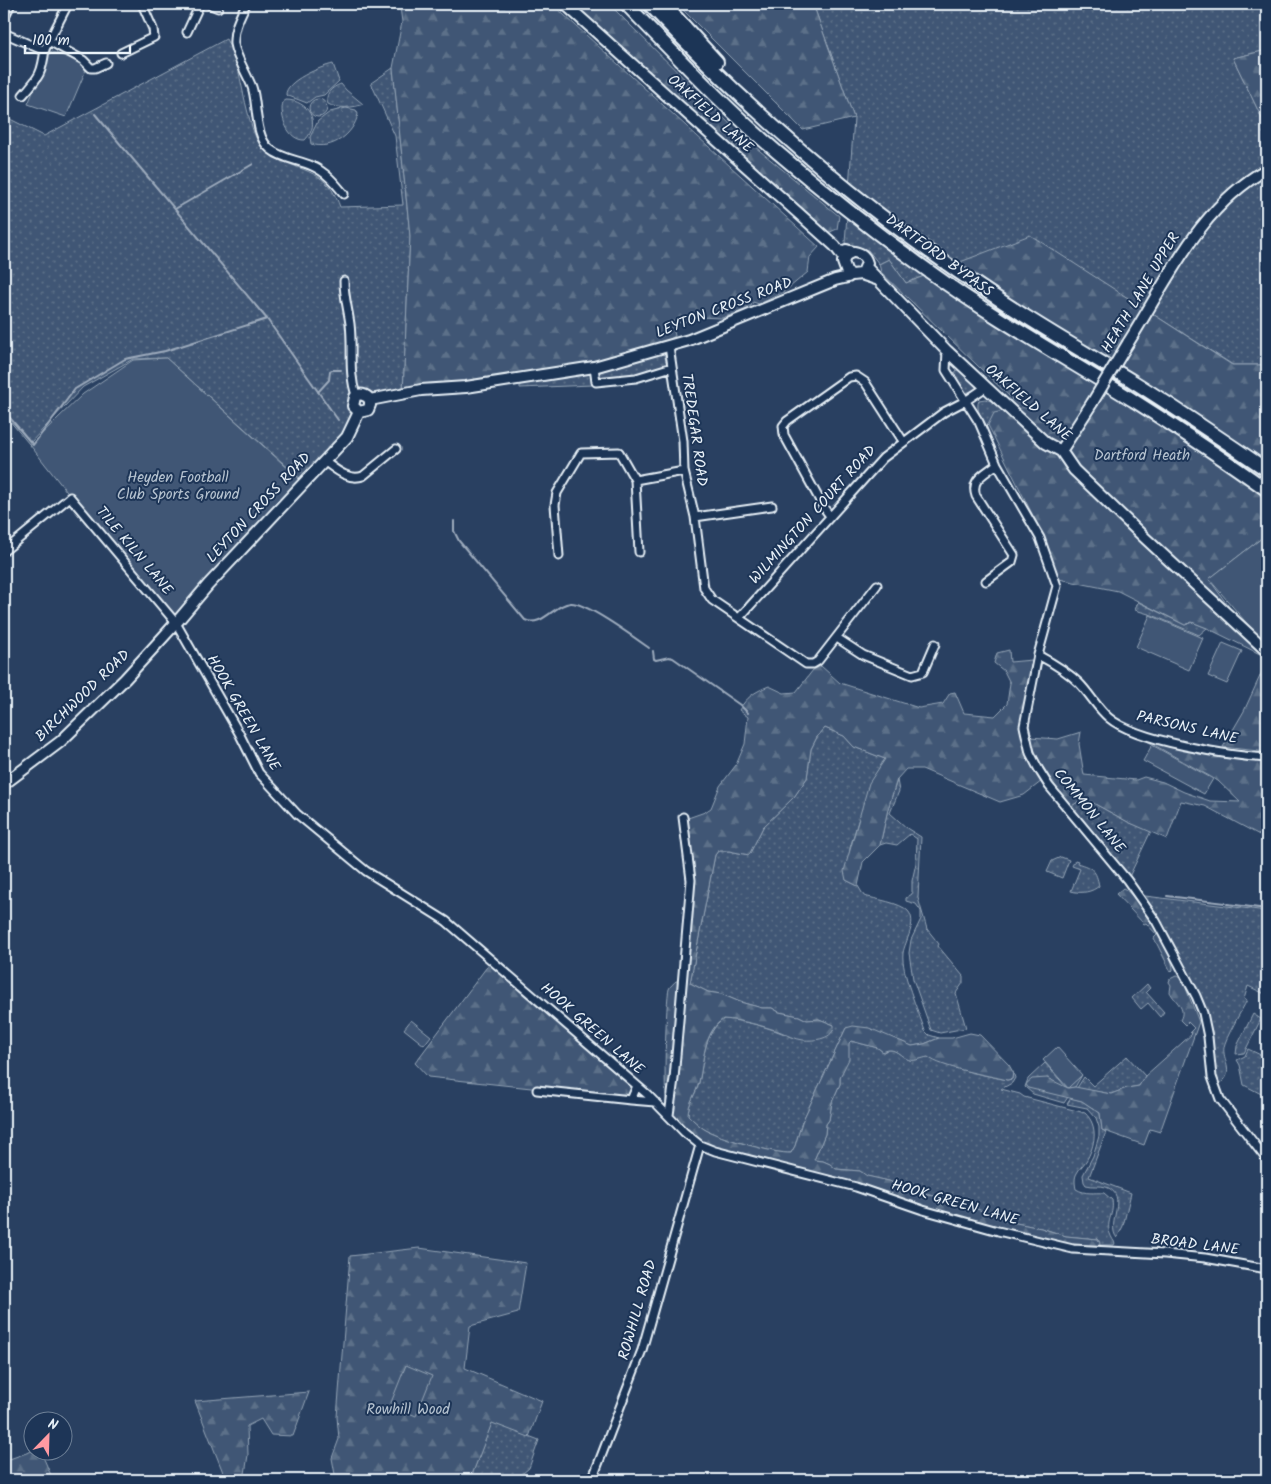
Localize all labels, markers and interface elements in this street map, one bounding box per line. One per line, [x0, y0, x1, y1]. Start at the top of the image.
scale bar [25, 22, 130, 54]
text: 100 m [32, 29, 70, 53]
street label: OAKFIELD LANE [662, 69, 759, 160]
street label: DARTFORD BYPASS [880, 209, 998, 303]
street label: HEATH LANE UPPER [1095, 228, 1187, 358]
street label: LEYTON CROSS ROAD [652, 271, 796, 345]
street label: OAKFIELD LANE [979, 358, 1078, 448]
street label: TREDEGAR ROAD [674, 372, 714, 488]
street label: WILMINGTON COURT ROAD [744, 440, 883, 590]
park label: Dartford Heath [1094, 444, 1190, 468]
street label: LEYTON CROSS ROAD [201, 447, 317, 569]
park label: Heyden Football Club Sports Ground [117, 466, 240, 507]
street label: TILE KILN LANE [90, 501, 179, 602]
street label: BIRCHWOOD ROAD [30, 644, 136, 748]
street label: HOOK GREEN LANE [200, 650, 287, 777]
street label: PARSONS LANE [1134, 705, 1241, 752]
street label: COMMON LANE [1047, 763, 1132, 860]
street label: HOOK GREEN LANE [535, 977, 650, 1082]
street label: HOOK GREEN LANE [889, 1173, 1023, 1233]
street label: BROAD LANE [1150, 1228, 1242, 1262]
street label: ROWHILL ROAD [612, 1257, 664, 1363]
park label: Rowhill Wood [366, 1398, 450, 1422]
north arrow [22, 1412, 72, 1462]
text: N [44, 1413, 61, 1437]

